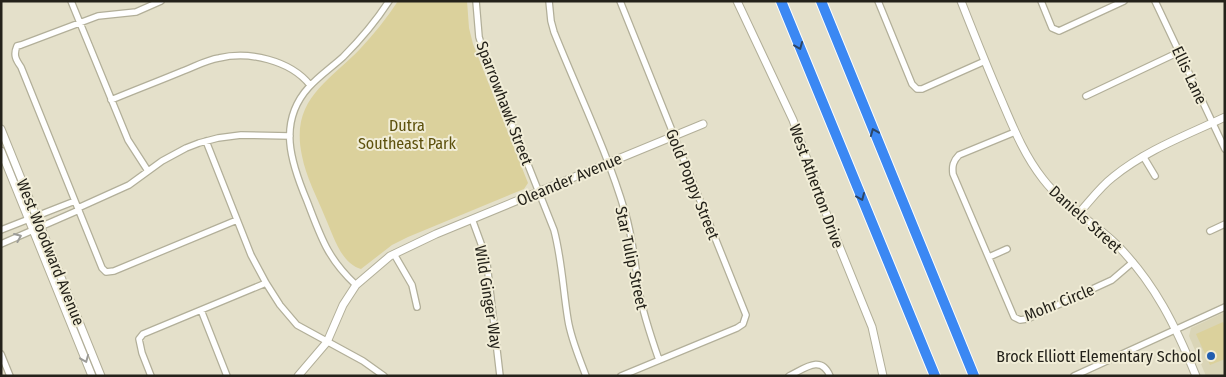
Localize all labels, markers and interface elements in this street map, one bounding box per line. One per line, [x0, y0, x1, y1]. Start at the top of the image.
street label: Sparrowhawk Street [472, 39, 537, 168]
one-way arrow [793, 41, 803, 50]
street label: Ellis Lane [1168, 43, 1211, 107]
park label: Dutra Southeast Park [358, 116, 457, 153]
street label: West Atherton Drive [785, 122, 848, 251]
street label: Gold Poppy Street [662, 126, 724, 243]
one-way arrow [870, 128, 881, 137]
street label: Oleander Avenue [514, 149, 625, 210]
street label: West Woodward Avenue [12, 176, 89, 328]
street label: Daniels Street [1045, 182, 1127, 258]
one-way arrow [854, 192, 865, 201]
street label: Star Tulip Street [611, 205, 652, 312]
one-way arrow [13, 233, 22, 243]
street label: Wild Ginger Way [471, 244, 506, 351]
street label: Mohr Circle [1021, 280, 1097, 325]
place label: Brock Elliott Elementary School [996, 347, 1201, 366]
marker: Brock Elliott Elementary School [1205, 350, 1217, 362]
one-way arrow [80, 354, 90, 362]

